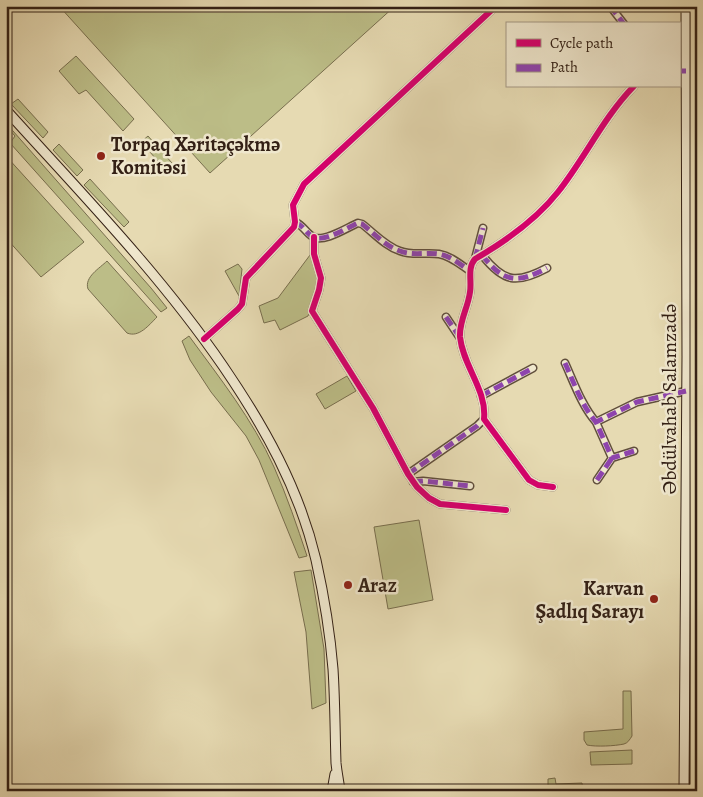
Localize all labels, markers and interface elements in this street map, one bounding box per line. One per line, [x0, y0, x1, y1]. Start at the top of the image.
legend [506, 22, 680, 88]
text: Cycle path [550, 33, 613, 53]
text: Path [550, 57, 578, 77]
place label: Torpaq Xəritəçəkmə Komitəsi [111, 131, 280, 181]
marker: Torpaq Xəritəçəkmə Komitəsi [95, 150, 107, 162]
street label: Əbdülvahab Salamzadə [656, 304, 683, 494]
place label: Araz [357, 572, 397, 599]
place label: Karvan Şadlıq Sarayı [536, 575, 644, 625]
marker: Araz [342, 579, 354, 591]
marker: Karvan Şadlıq Sarayı [648, 593, 660, 605]

